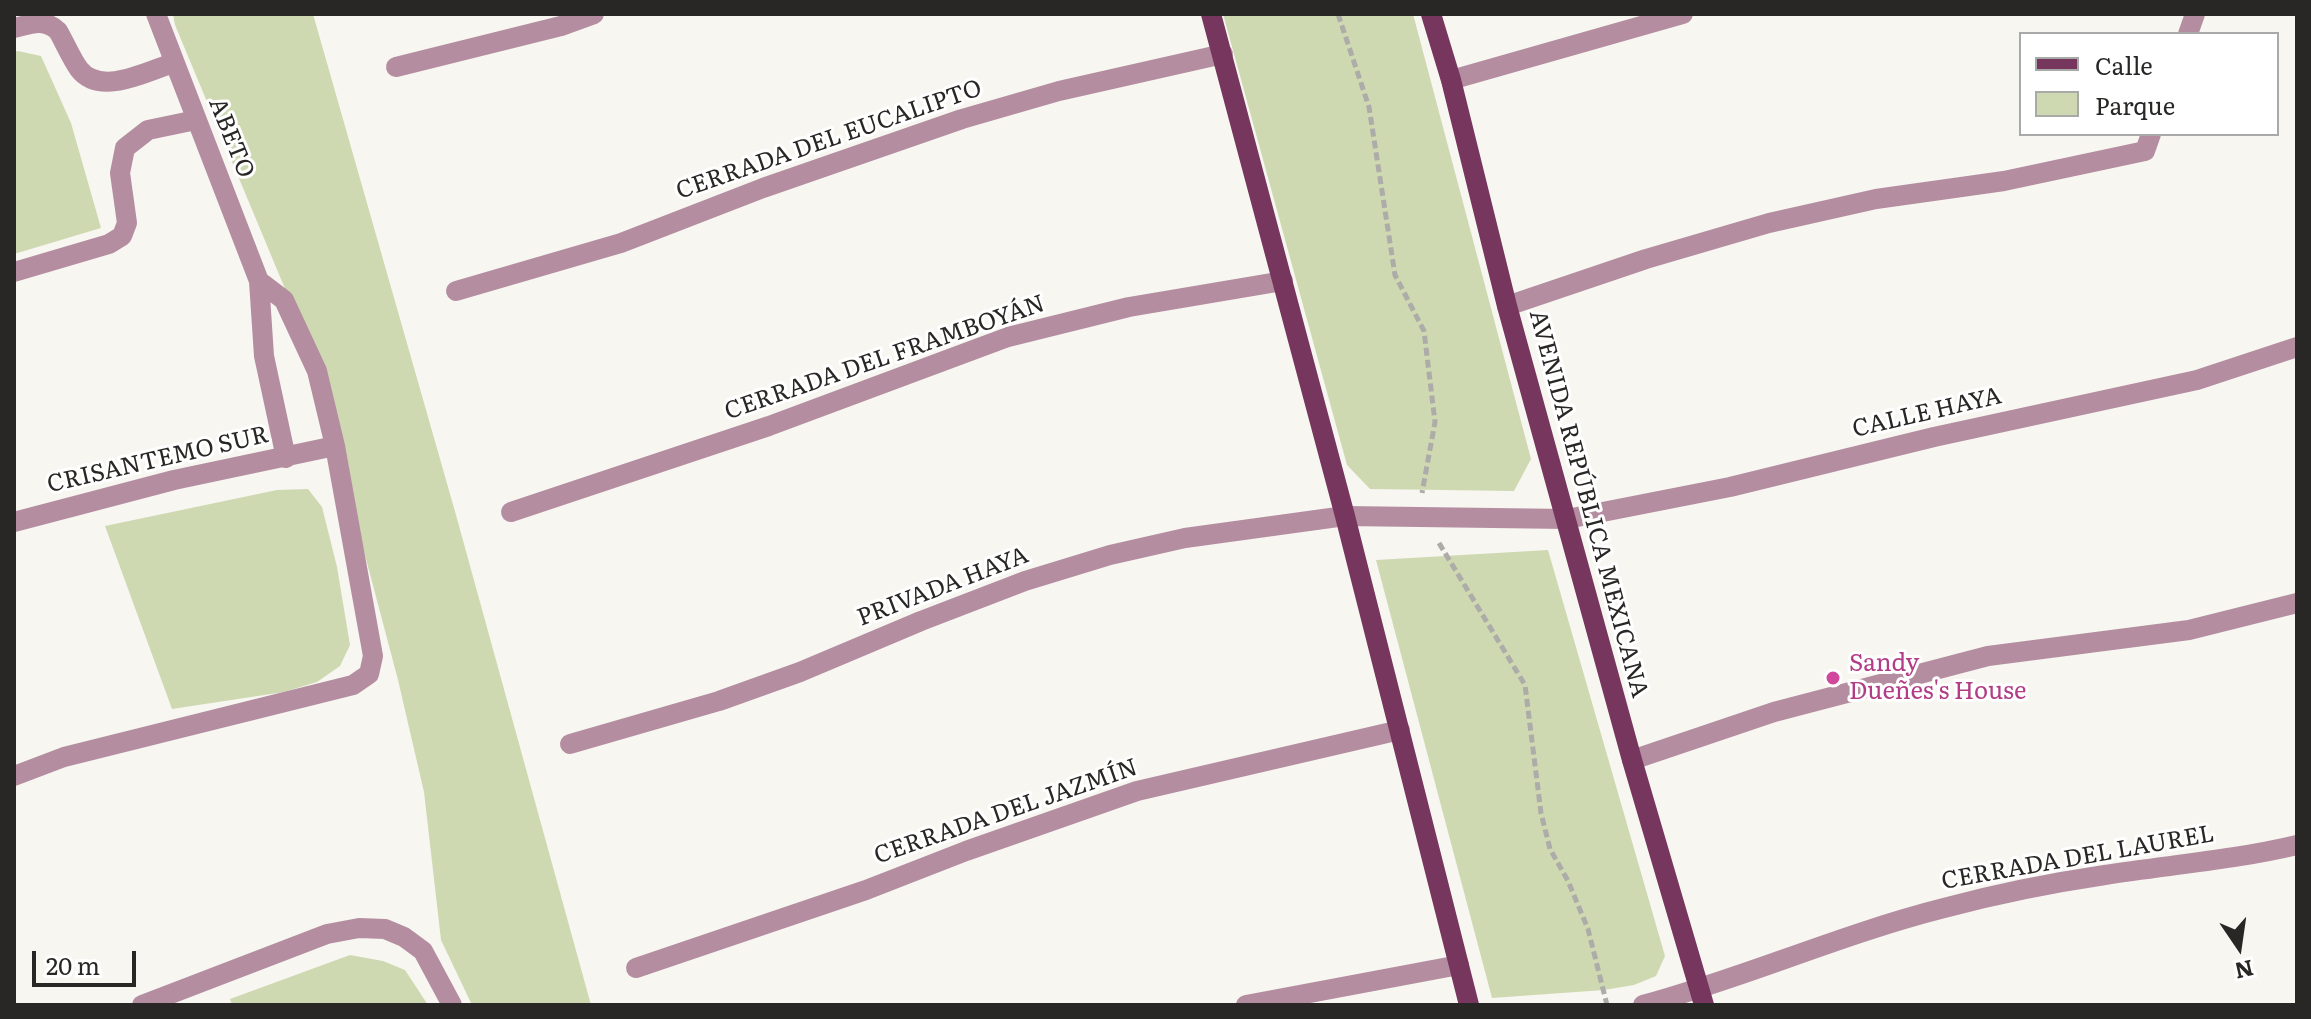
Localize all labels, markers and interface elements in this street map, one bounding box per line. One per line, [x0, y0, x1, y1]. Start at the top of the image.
legend [2019, 32, 2279, 136]
text: Calle [2095, 47, 2153, 82]
street label: CERRADA DEL EUCALIPTO [672, 74, 986, 206]
text: Parque [2095, 87, 2175, 122]
street label: ABETO [202, 94, 260, 182]
street label: CERRADA DEL FRAMBOYÁN [721, 290, 1049, 426]
street label: AVENIDA REPÚBLICA MEXICANA [1522, 307, 1654, 701]
street label: CALLE HAYA [1850, 382, 2004, 444]
street label: CRISANTEMO SUR [44, 421, 272, 499]
street label: PRIVADA HAYA [853, 541, 1033, 633]
place label: Sandy Dueñes's House [1849, 650, 2026, 706]
marker: Sandy Dueñes's House [1824, 669, 1842, 687]
street label: CERRADA DEL JAZMÍN [870, 753, 1142, 871]
street label: CERRADA DEL LAUREL [1939, 820, 2217, 896]
north arrow [2199, 907, 2279, 987]
scale bar [36, 935, 140, 985]
text: 20 m [46, 947, 100, 982]
text: N [2232, 953, 2257, 989]

